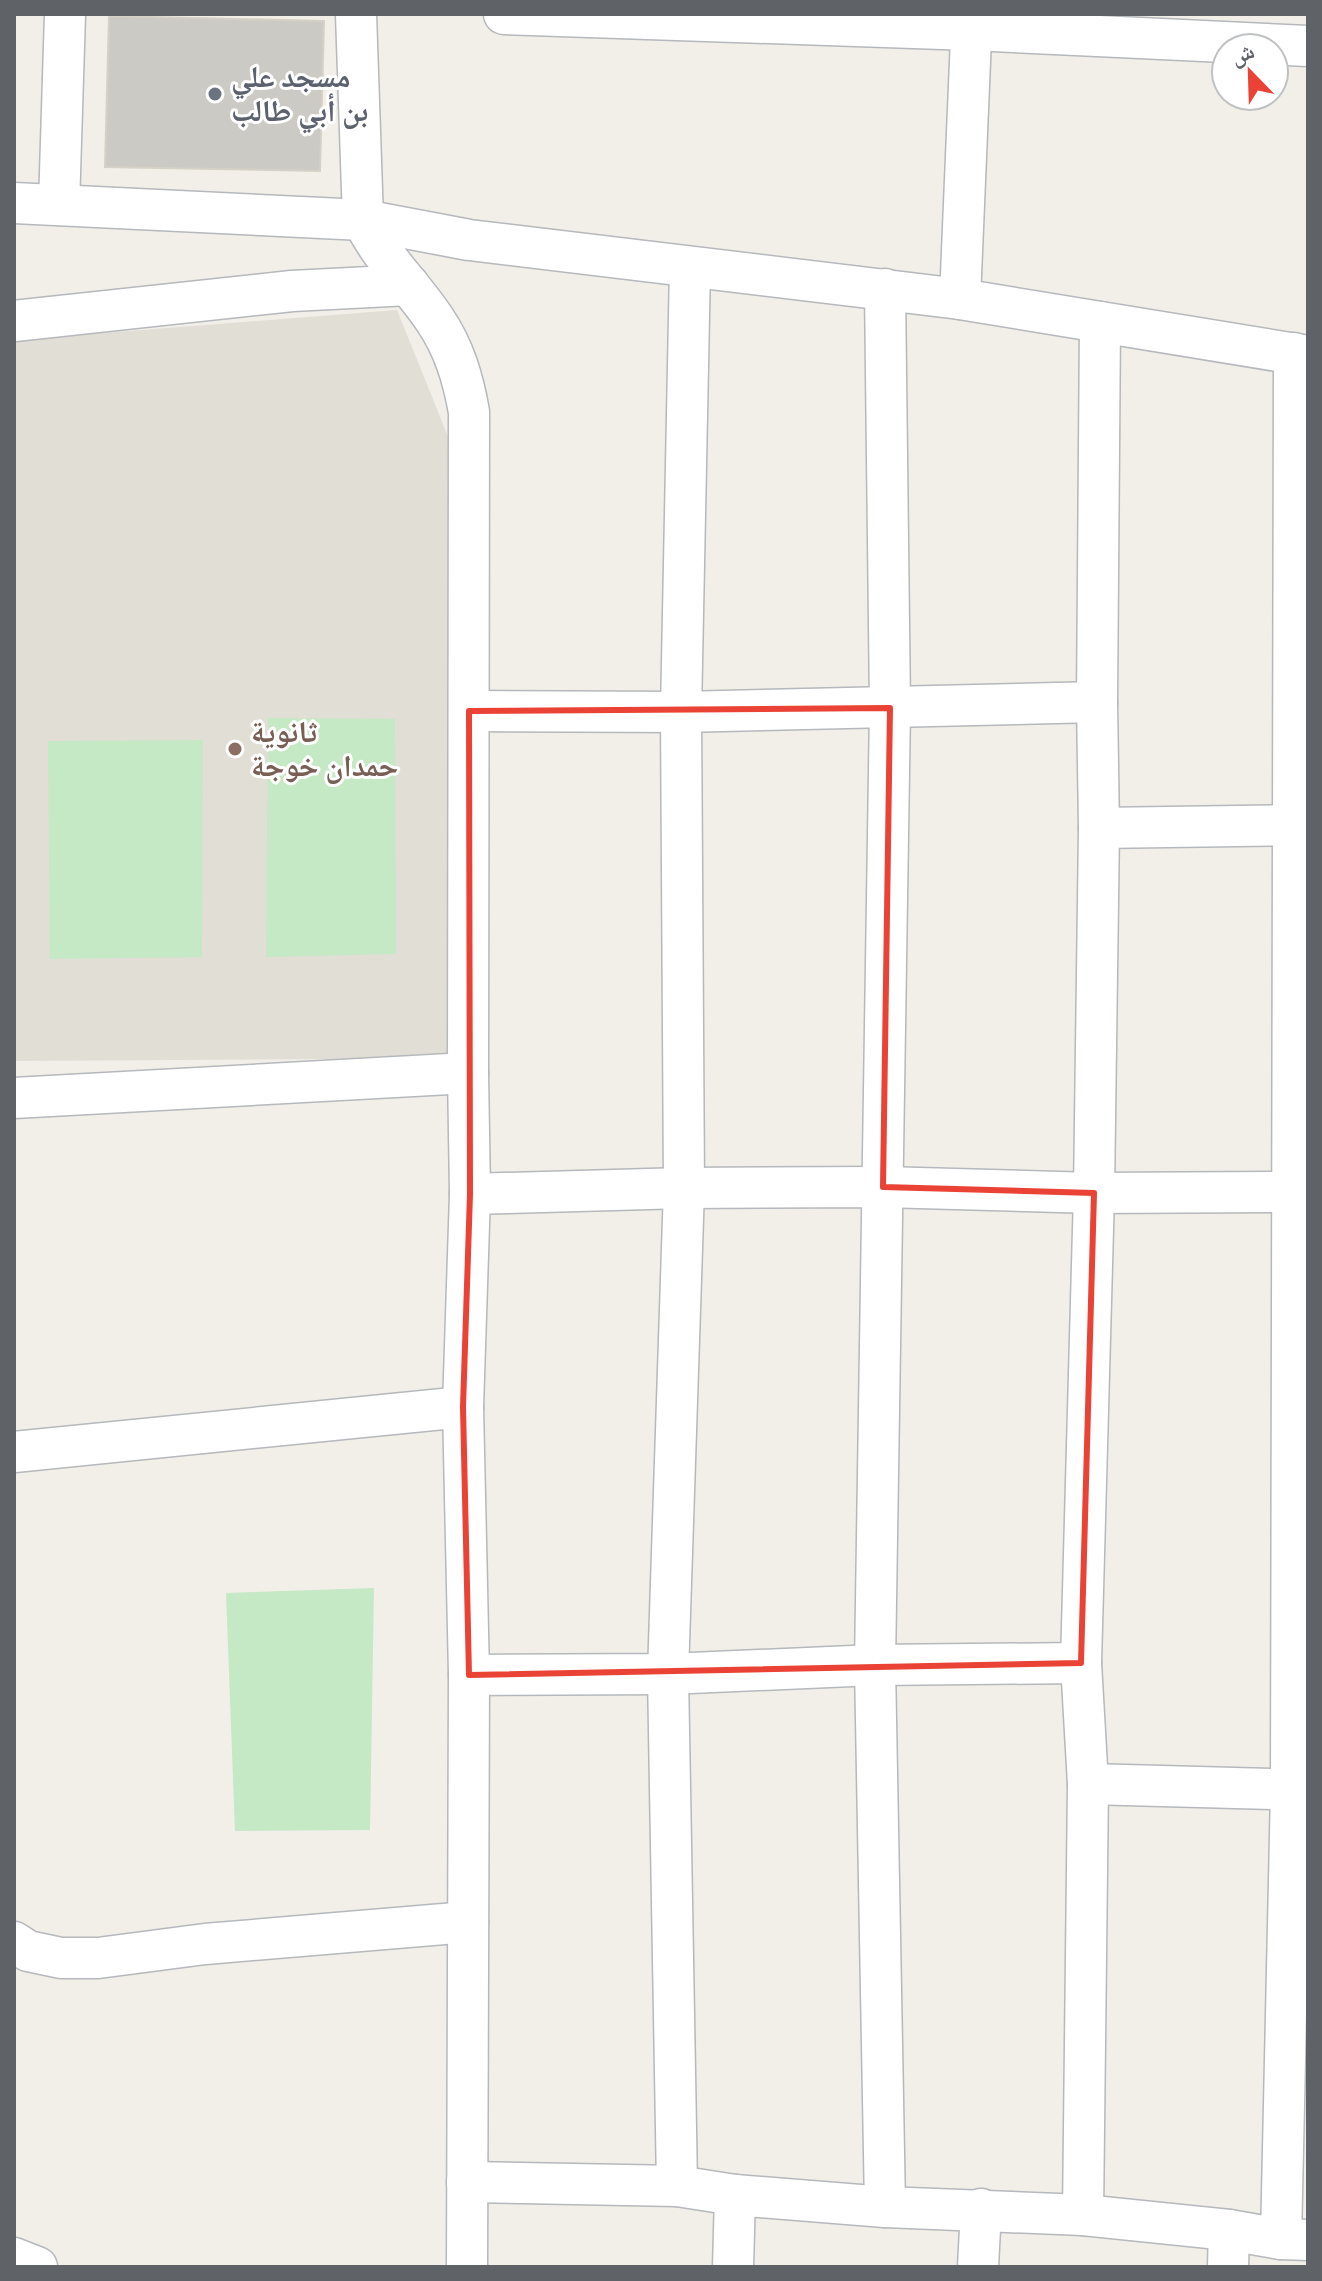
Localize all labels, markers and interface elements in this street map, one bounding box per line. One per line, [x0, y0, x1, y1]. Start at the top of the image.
north arrow [1210, 32, 1290, 112]
text: ش [1226, 37, 1258, 71]
place label: مسجد علي بن أبي طالب [231, 59, 368, 134]
marker: مسجد علي بن أبي طالب [206, 85, 224, 103]
place label: ثانوية حمدان خوجة [251, 714, 398, 785]
marker: ثانوية حمدان خوجة [226, 740, 244, 758]

